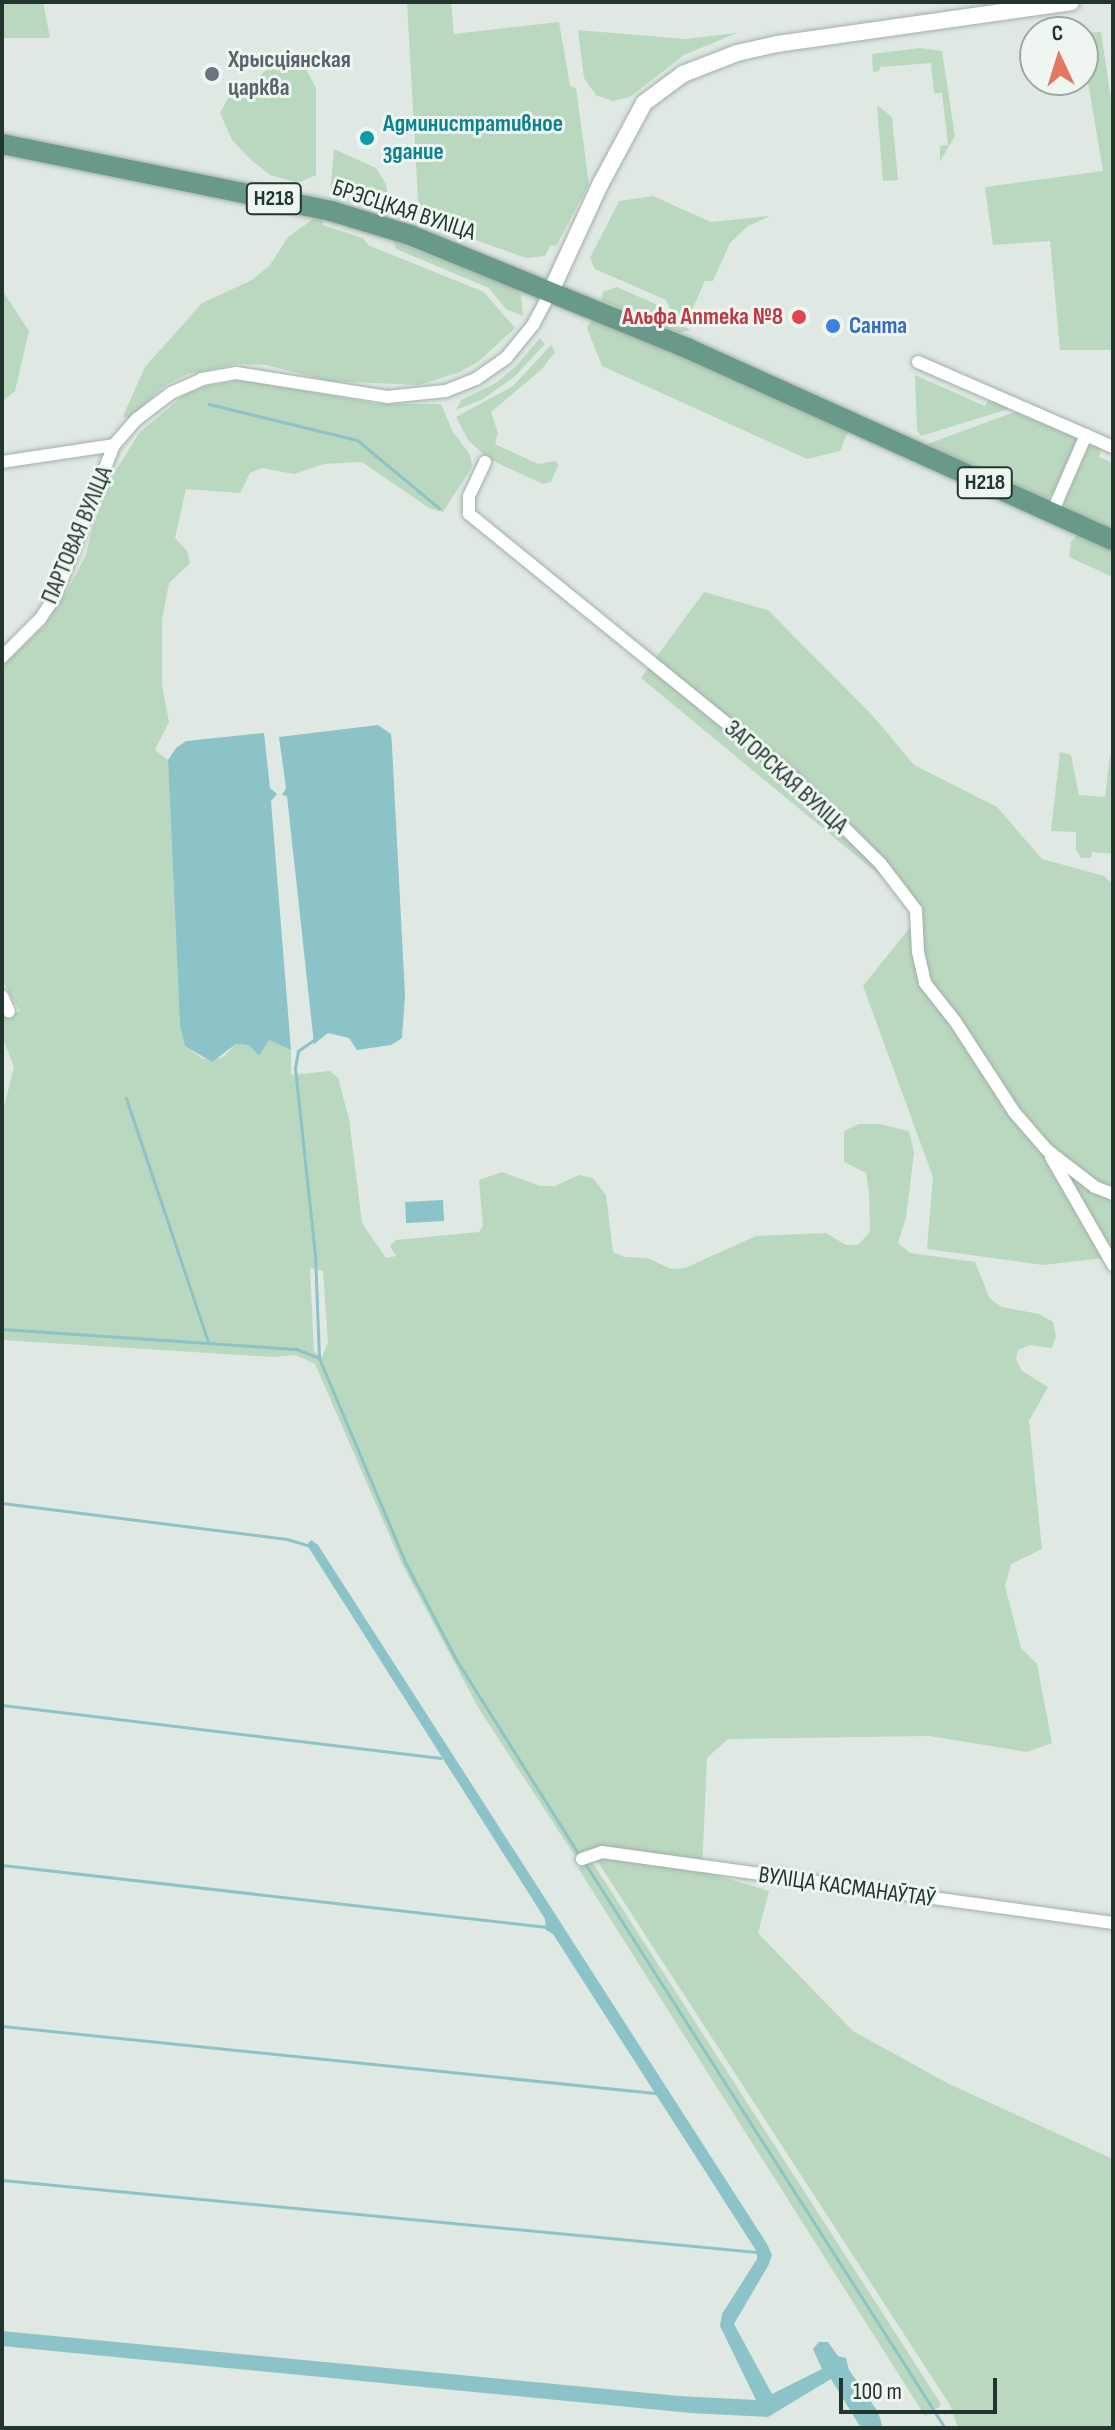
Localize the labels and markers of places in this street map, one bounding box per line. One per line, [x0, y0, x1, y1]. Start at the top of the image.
place label: Хрысціянская царква [228, 46, 351, 102]
marker: Хрысціянская царква [203, 65, 221, 83]
place label: Административное здание [383, 110, 563, 166]
marker: Административное здание [358, 129, 376, 147]
place label: Альфа Аптека №8 [622, 303, 783, 331]
marker: Альфа Аптека №8 [790, 308, 808, 326]
place label: Санта [849, 312, 907, 340]
marker: Санта [824, 317, 842, 335]

